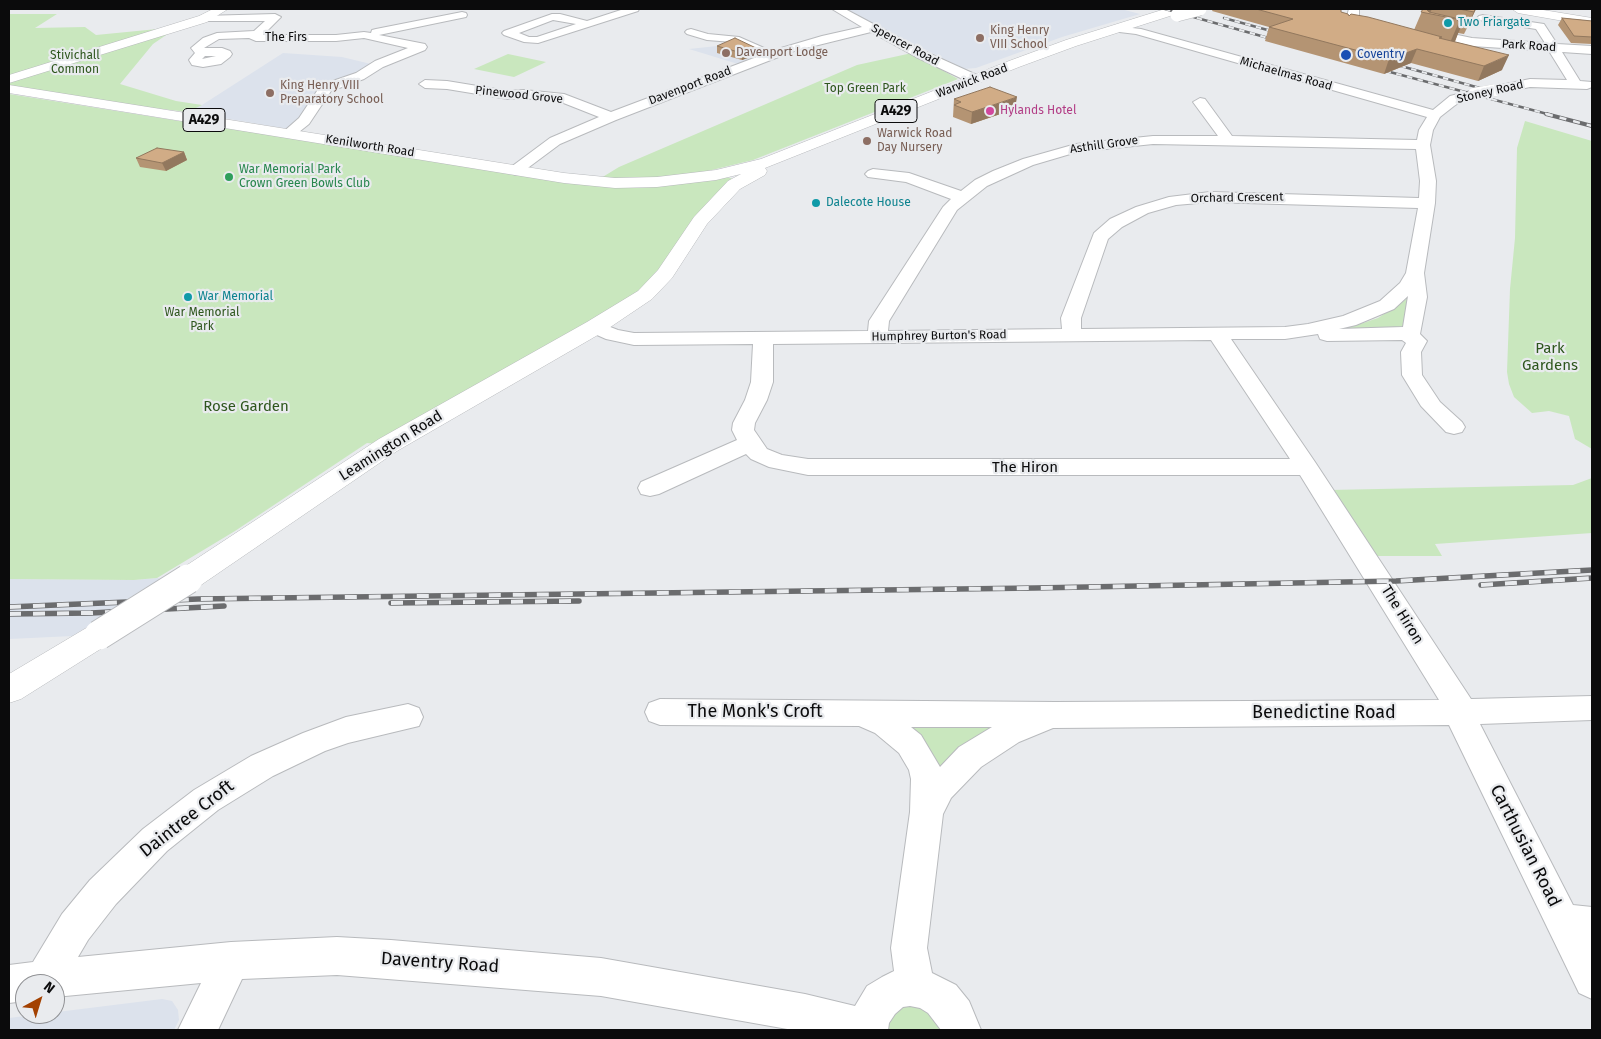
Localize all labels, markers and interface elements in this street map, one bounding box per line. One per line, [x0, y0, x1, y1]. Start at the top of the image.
place label: Two Friargate [1458, 16, 1530, 30]
marker: Two Friargate [1442, 17, 1454, 29]
street label: Spencer Road [869, 21, 941, 69]
place label: King Henry VIII School [990, 24, 1049, 52]
street label: The Firs [265, 31, 307, 45]
marker: King Henry VIII School [974, 32, 986, 44]
street label: Park Road [1501, 37, 1557, 55]
place label: Davenport Lodge [736, 46, 828, 60]
marker: Davenport Lodge [720, 47, 732, 59]
marker: Coventry [1339, 48, 1353, 62]
place label: Coventry [1357, 48, 1405, 62]
park label: Stivichall Common [50, 49, 100, 77]
street label: Michaelmas Road [1238, 54, 1334, 94]
street label: Warwick Road [934, 61, 1010, 101]
street label: Davenport Road [647, 64, 733, 108]
street label: Stoney Road [1455, 77, 1525, 107]
place label: King Henry VIII Preparatory School [280, 79, 384, 107]
park label: Top Green Park [824, 82, 906, 96]
street label: Pinewood Grove [474, 83, 564, 107]
marker: King Henry VIII Preparatory School [264, 87, 276, 99]
road number: A429 [875, 100, 917, 122]
place label: Hylands Hotel [1000, 104, 1076, 118]
marker: Hylands Hotel [984, 105, 996, 117]
road number: A429 [183, 108, 225, 132]
place label: Warwick Road Day Nursery [877, 127, 952, 155]
street label: Kenilworth Road [325, 132, 415, 160]
street label: Asthill Grove [1069, 133, 1139, 157]
marker: Warwick Road Day Nursery [861, 135, 873, 147]
place label: War Memorial Park Crown Green Bowls Club [239, 163, 370, 191]
marker: War Memorial Park Crown Green Bowls Club [223, 171, 235, 183]
street label: Orchard Crescent [1190, 190, 1284, 206]
place label: Dalecote House [826, 196, 911, 210]
marker: Dalecote House [810, 197, 822, 209]
place label: War Memorial [198, 290, 273, 304]
marker: War Memorial [182, 291, 194, 303]
park label: War Memorial Park [165, 306, 239, 334]
street label: Humphrey Burton's Road [871, 328, 1007, 344]
park label: Park Gardens [1522, 340, 1578, 375]
park label: Rose Garden [203, 398, 289, 416]
street label: Leamington Road [336, 407, 446, 485]
street label: The Hiron [992, 459, 1058, 477]
street label: The Hiron [1377, 582, 1427, 648]
street label: The Monk's Croft [688, 701, 822, 723]
street label: Benedictine Road [1252, 702, 1396, 724]
street label: Daintree Croft [136, 776, 238, 862]
street label: Carthusian Road [1485, 781, 1565, 911]
street label: Daventry Road [380, 948, 500, 978]
north arrow [15, 974, 65, 1024]
text: N [40, 978, 58, 997]

